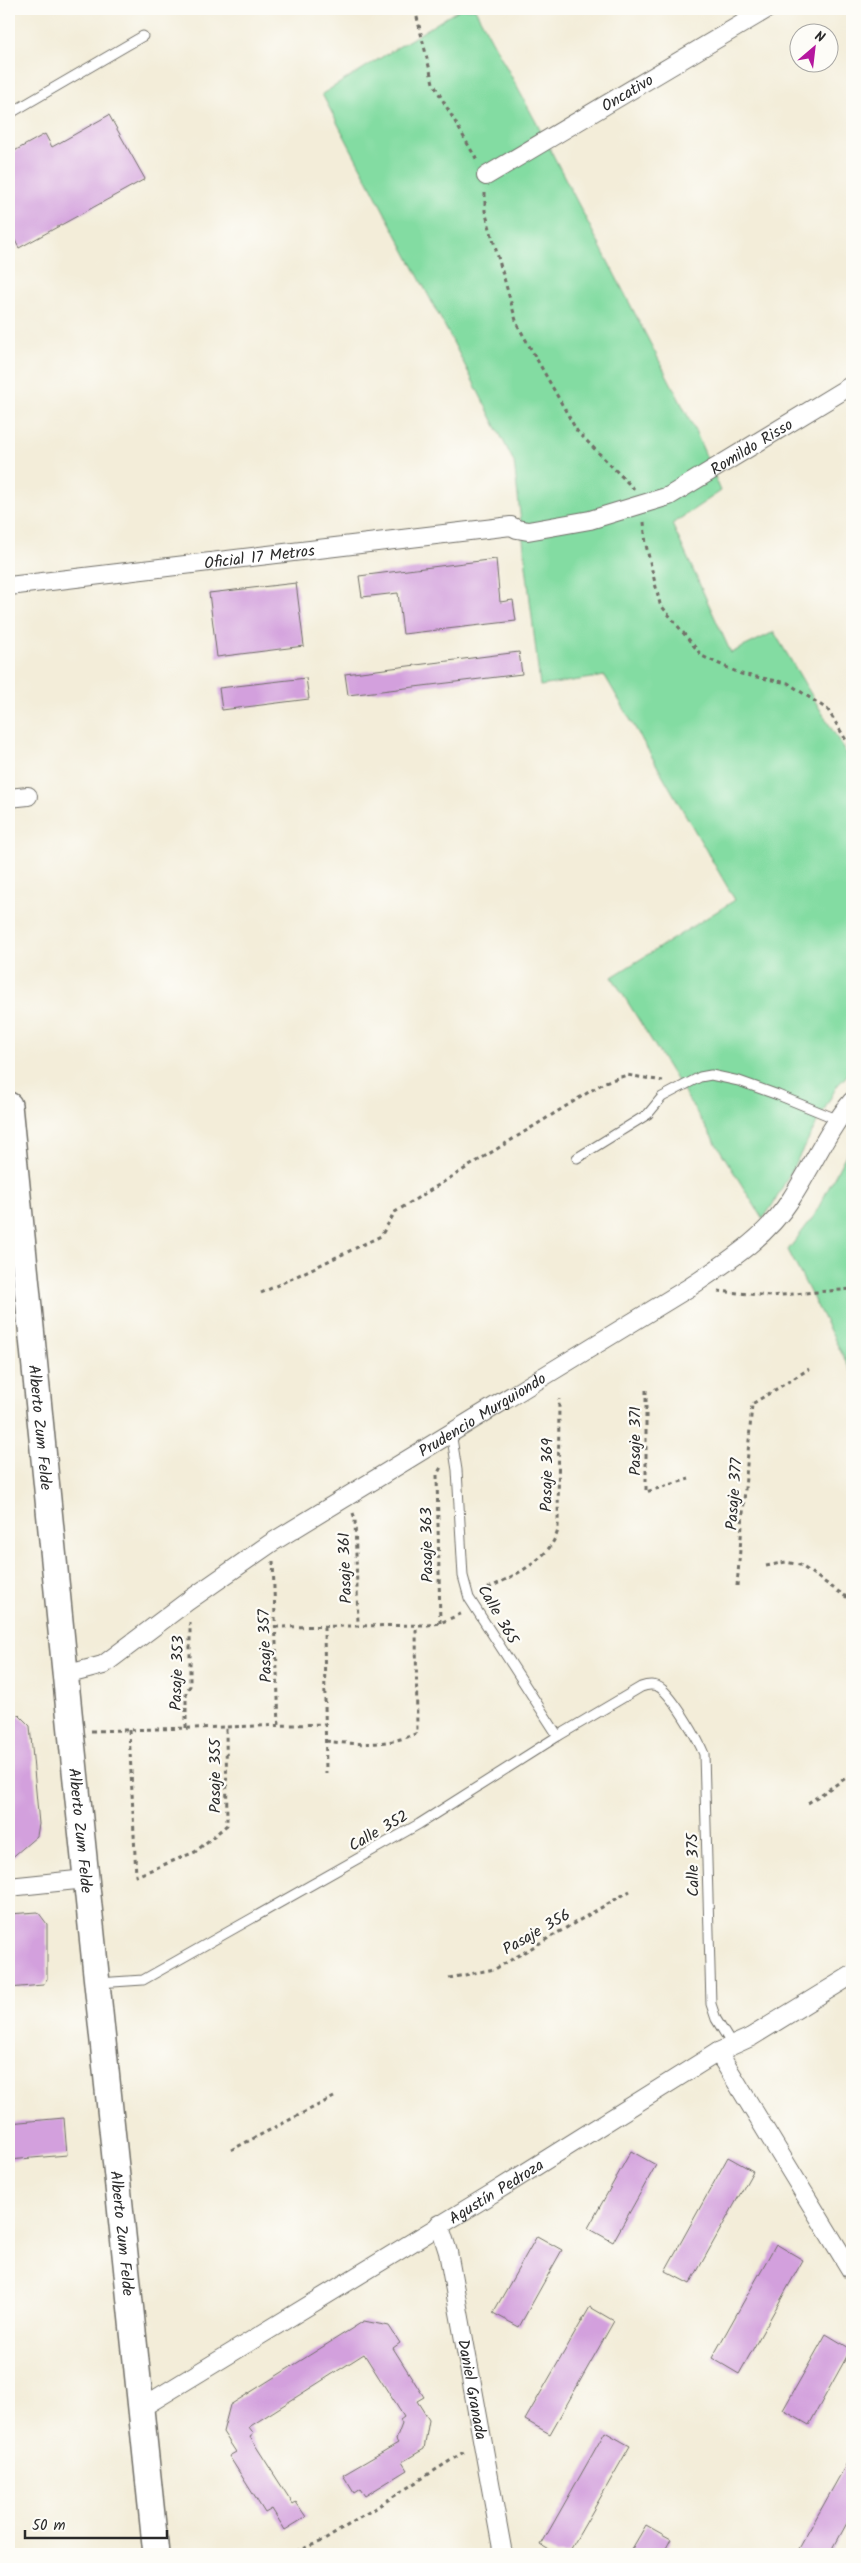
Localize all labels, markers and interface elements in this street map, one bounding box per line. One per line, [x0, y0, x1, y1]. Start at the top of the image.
north arrow [788, 22, 838, 72]
text: N [811, 26, 829, 49]
street label: Oncativo [597, 68, 659, 119]
street label: Romildo Risso [706, 413, 798, 482]
street label: Oficial 17 Metros [203, 539, 316, 577]
street label: Alberto Zum Felde [21, 1364, 58, 1491]
street label: Prudencio Murguiondo [414, 1367, 551, 1464]
street label: Pasaje 371 [623, 1406, 648, 1476]
street label: Pasaje 369 [534, 1438, 561, 1512]
street label: Pasaje 377 [720, 1457, 750, 1531]
street label: Pasaje 363 [414, 1507, 441, 1583]
street label: Pasaje 361 [332, 1532, 359, 1604]
street label: Calle 365 [471, 1580, 526, 1650]
street label: Pasaje 357 [252, 1608, 279, 1683]
street label: Pasaje 353 [164, 1635, 191, 1711]
street label: Pasaje 355 [203, 1737, 228, 1813]
street label: Alberto Zum Felde [61, 1767, 99, 1894]
street label: Calle 352 [344, 1804, 413, 1859]
street label: Calle 375 [680, 1832, 707, 1897]
street label: Pasaje 356 [498, 1903, 575, 1962]
street label: Agustín Pedroza [444, 2153, 549, 2231]
street label: Alberto Zum Felde [102, 2170, 140, 2297]
street label: Daniel Granada [450, 2337, 493, 2442]
scale bar [25, 2508, 168, 2540]
text: 50 m [32, 2514, 66, 2538]

